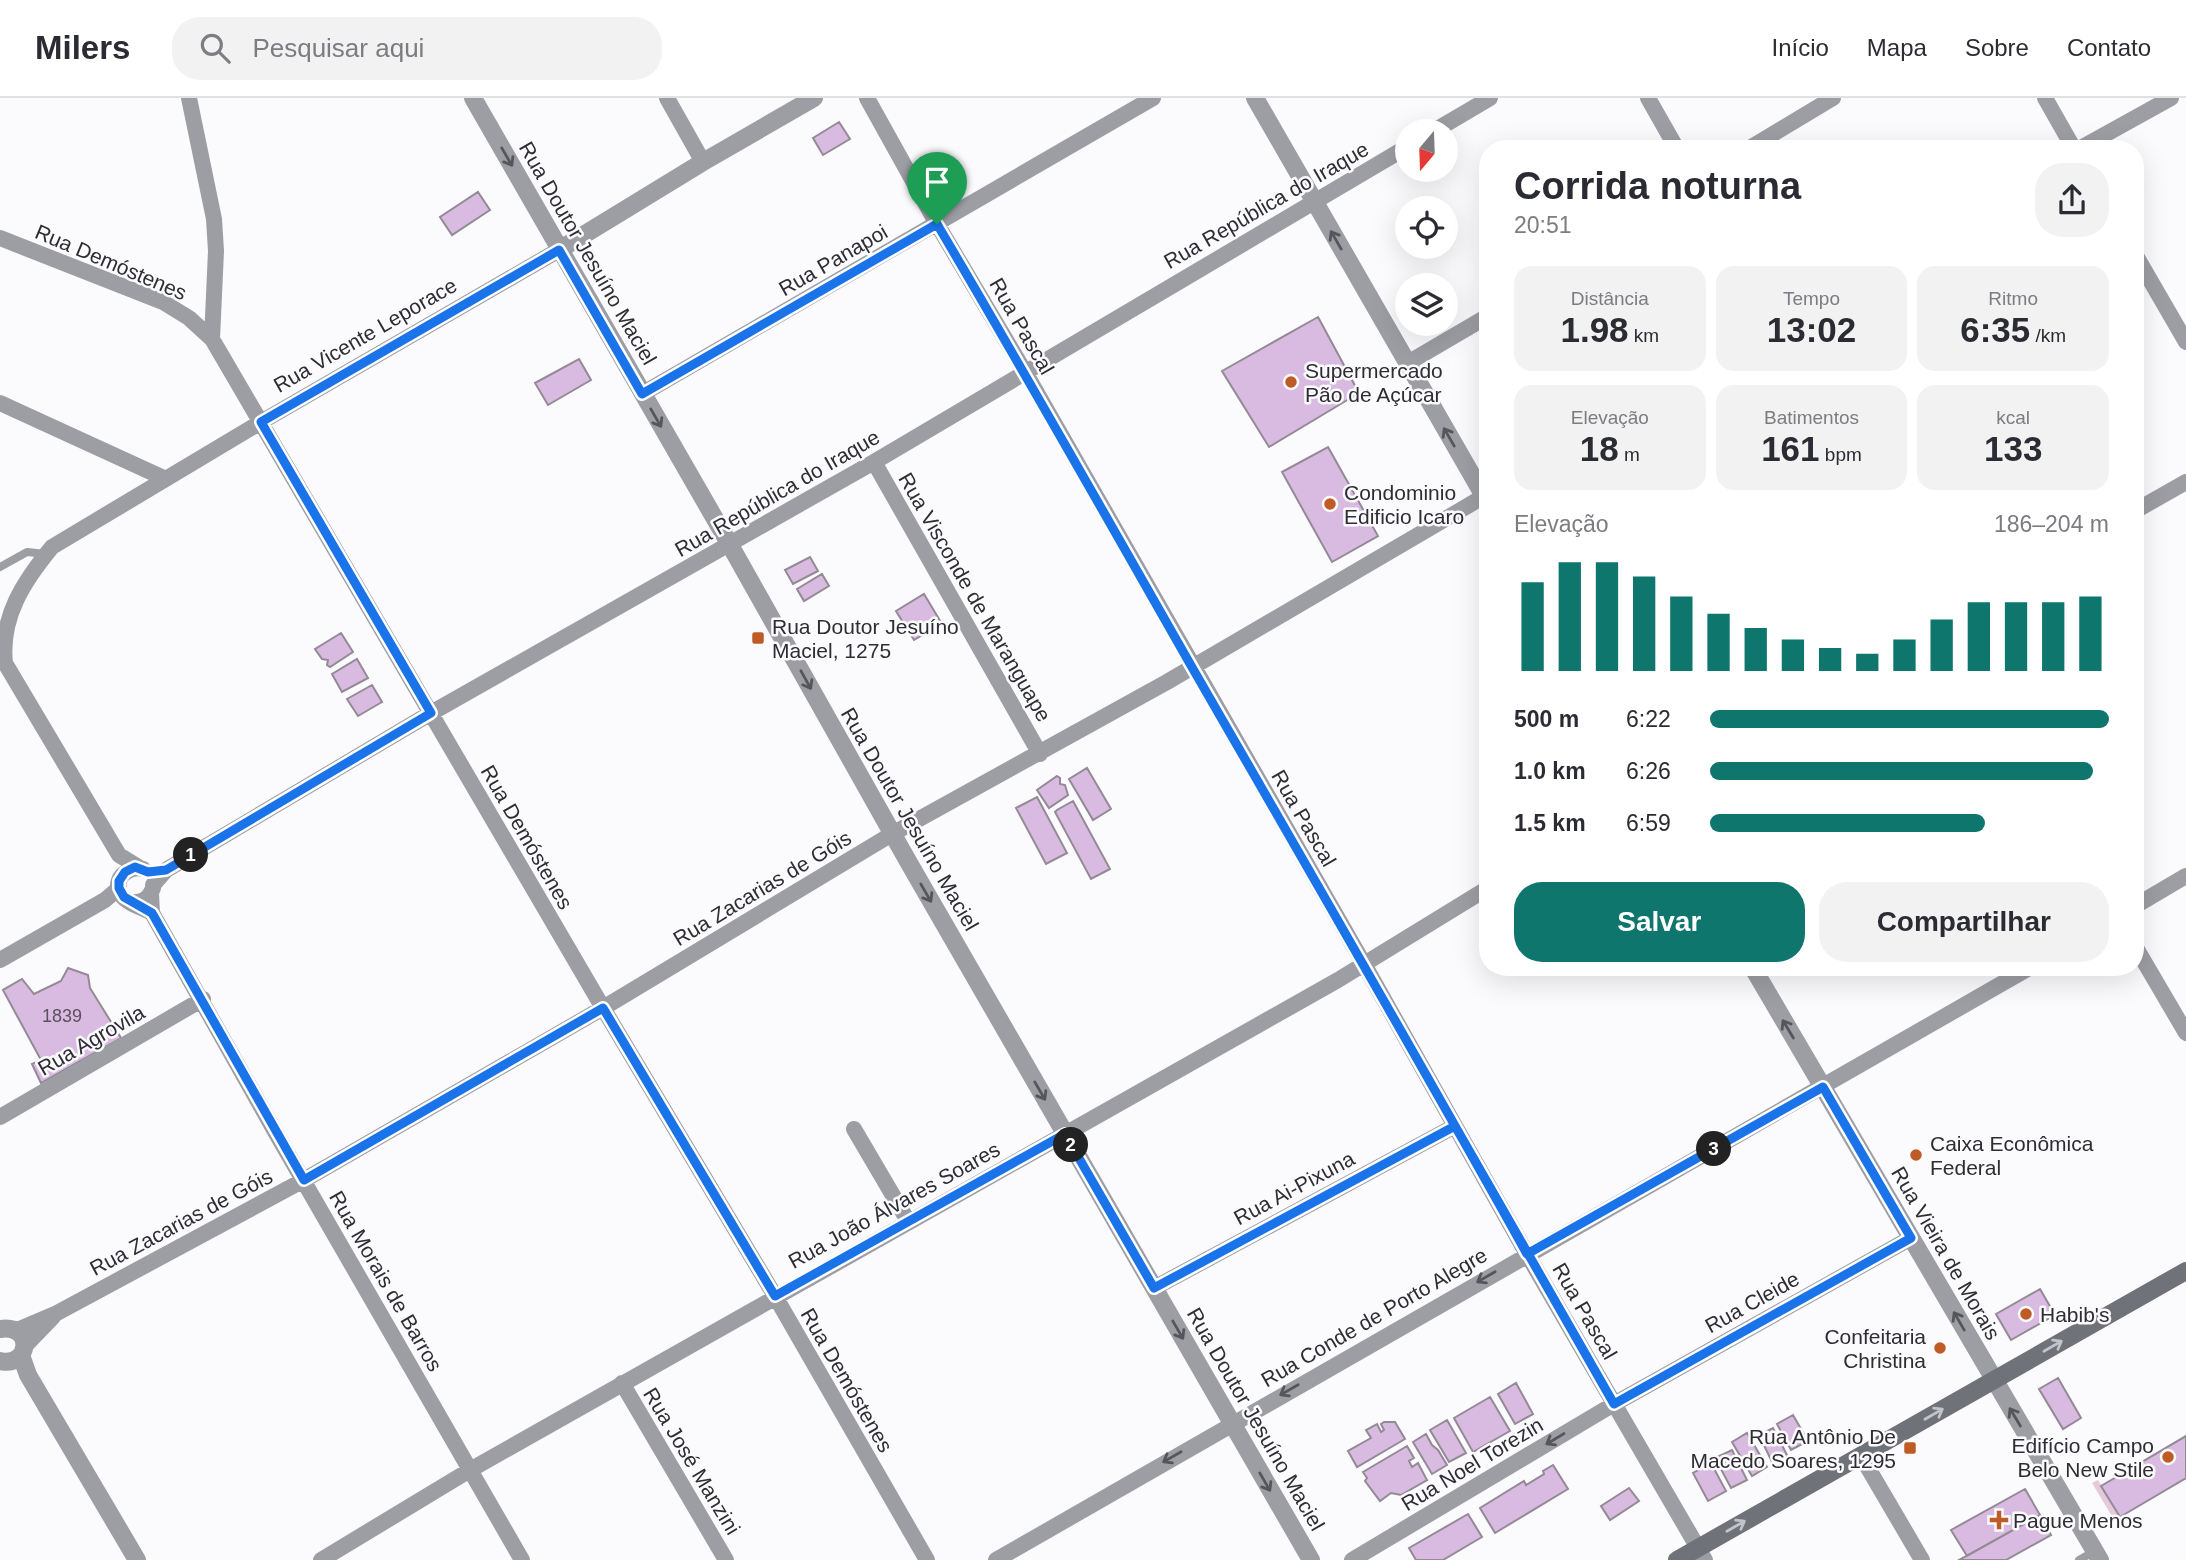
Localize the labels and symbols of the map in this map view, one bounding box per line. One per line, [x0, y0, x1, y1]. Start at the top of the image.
north arrow [1395, 119, 1458, 182]
street label: Rua República do Iraque [1160, 137, 1372, 273]
street label: Rua Doutor Jesuíno Maciel [515, 138, 661, 368]
one-way arrow [500, 147, 514, 167]
pin [907, 152, 967, 224]
street label: Rua Demóstenes [32, 220, 190, 304]
street label: Rua Panapoi [775, 220, 891, 300]
one-way arrow [1329, 231, 1343, 251]
street label: Rua Vicente Leporace [269, 273, 461, 397]
street label: Rua Pascal [985, 274, 1059, 378]
place label: Supermercado Pão de Açúcar [1305, 359, 1443, 406]
marker: Supermercado Pão de Açúcar [1283, 374, 1299, 390]
one-way arrow [649, 408, 663, 428]
street label: Rua República do Iraque [671, 425, 883, 561]
one-way arrow [1442, 428, 1456, 448]
street label: Rua Visconde de Maranguape [894, 469, 1056, 725]
place label: Condominio Edificio Icaro [1344, 481, 1464, 528]
marker: Condominio Edificio Icaro [1322, 496, 1338, 512]
place label: Rua Doutor Jesuíno Maciel, 1275 [772, 615, 959, 662]
marker: Rua Doutor Jesuíno Maciel, 1275 [750, 630, 766, 646]
one-way arrow [800, 669, 813, 690]
street label: Rua Doutor Jesuíno Maciel [837, 704, 983, 934]
street label: Rua Demóstenes [476, 761, 578, 913]
street label: Rua Pascal [1267, 766, 1341, 870]
street label: Rua Zacarias de Góis [669, 826, 855, 950]
pin: 1 [174, 838, 208, 872]
one-way arrow [919, 883, 933, 903]
street label: Rua Agrovila [34, 1000, 149, 1080]
house number: 1839 [42, 1006, 82, 1026]
one-way arrow [1781, 1019, 1795, 1039]
one-way arrow [1033, 1080, 1047, 1100]
pin: 2 [1054, 1128, 1088, 1162]
pin: 3 [1696, 1132, 1732, 1166]
place label: Caixa Econômica Federal [1930, 1132, 2094, 1179]
street label: Rua João Álvares Soares [784, 1137, 1004, 1273]
street label: Rua Ai-Pixuna [1230, 1146, 1358, 1229]
marker: Caixa Econômica Federal [1908, 1147, 1924, 1163]
street label: Rua Vieira de Morais [1887, 1163, 2005, 1343]
street label: Rua Zacarias de Góis [86, 1164, 276, 1280]
street label: Rua Morais de Barros [325, 1187, 447, 1375]
street label: Rua Conde de Porto Alegre [1257, 1243, 1491, 1391]
street label: Rua Pascal [1548, 1259, 1622, 1363]
street label: Rua Cleide [1701, 1267, 1803, 1337]
one-way arrow [1477, 1270, 1497, 1284]
place label: Habib's [2040, 1303, 2109, 1326]
street label: Rua Demóstenes [796, 1304, 898, 1456]
street label: Rua Doutor Jesuíno Maciel [1183, 1304, 1329, 1534]
marker: Habib's [2018, 1306, 2034, 1322]
one-way arrow [1952, 1311, 1965, 1332]
one-way arrow [1172, 1319, 1185, 1340]
place label: Confeitaria Christina [1824, 1325, 1926, 1372]
one-way arrow [2042, 1339, 2063, 1352]
marker: Confeitaria Christina [1932, 1340, 1948, 1356]
one-way arrow [1279, 1383, 1299, 1397]
street label: Rua José Manzini [639, 1384, 745, 1538]
one-way arrow [1923, 1407, 1944, 1420]
one-way arrow [2008, 1407, 2022, 1427]
street label: Rua Noel Torezin [1397, 1413, 1547, 1515]
place label: Rua Antônio De Macedo Soares, 1295 [1691, 1425, 1896, 1472]
one-way arrow [1546, 1432, 1566, 1446]
place label: Edifício Campo Belo New Stile [2012, 1434, 2154, 1481]
marker: Rua Antônio De Macedo Soares, 1295 [1902, 1440, 1918, 1456]
marker: Edifício Campo Belo New Stile [2160, 1449, 2176, 1465]
one-way arrow [1163, 1450, 1183, 1464]
one-way arrow [1259, 1471, 1273, 1491]
place label: Pague Menos [2013, 1509, 2143, 1532]
marker: Pague Menos [1991, 1512, 2007, 1528]
one-way arrow [1726, 1519, 1746, 1533]

